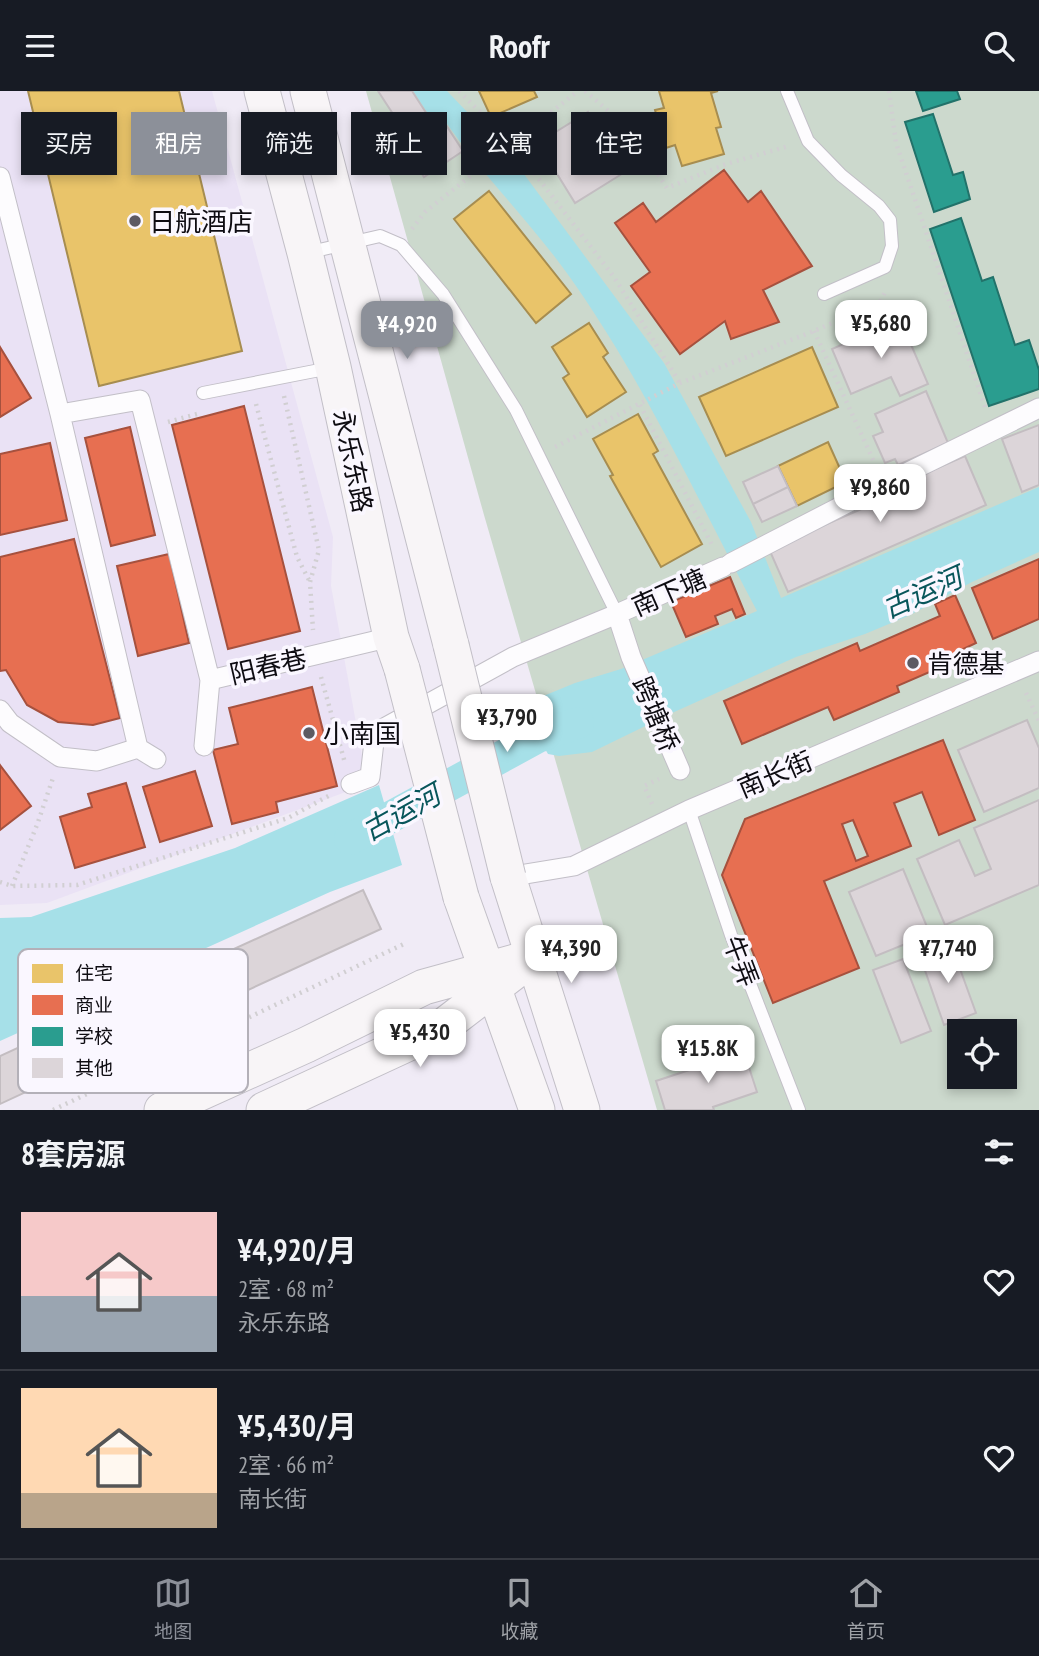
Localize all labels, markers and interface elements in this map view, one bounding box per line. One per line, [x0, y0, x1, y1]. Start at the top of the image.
text: Roofr [489, 25, 550, 67]
icon: menu [21, 27, 59, 65]
icon: search [980, 27, 1018, 65]
chip: 买房 [21, 112, 117, 175]
chip: 租房 [131, 112, 227, 175]
chip: 筛选 [241, 112, 337, 175]
chip: 新上 [351, 112, 447, 175]
chip: 公寓 [461, 112, 557, 175]
chip: 住宅 [571, 112, 667, 175]
place label: 日航酒店 [149, 205, 253, 238]
marker: 日航酒店 [127, 213, 143, 229]
pin: ¥4,920 [350, 301, 464, 361]
pin: ¥5,680 [824, 301, 938, 360]
text: ¥5,680 [851, 308, 911, 337]
text: ¥4,920 [377, 309, 437, 338]
street label: 永乐东路 [326, 407, 380, 515]
pin: ¥9,860 [823, 465, 937, 524]
text: ¥9,860 [850, 472, 910, 501]
water label: 古运河 [876, 556, 972, 626]
street label: 南下塘 [627, 561, 711, 623]
street label: 阳春巷 [226, 641, 310, 691]
place label: 肯德基 [927, 647, 1005, 680]
marker: 肯德基 [905, 655, 921, 671]
street label: 跨塘桥 [626, 672, 686, 756]
pin: ¥3,790 [450, 695, 564, 754]
text: ¥3,790 [477, 702, 537, 731]
place label: 小南国 [323, 717, 401, 750]
marker: 小南国 [301, 725, 317, 741]
street label: 南长街 [733, 744, 817, 804]
water label: 古运河 [355, 773, 451, 849]
pin: ¥4,390 [514, 925, 628, 985]
pin: ¥7,740 [891, 925, 1005, 985]
street label: 牛弄 [716, 931, 766, 991]
text: ¥4,390 [541, 933, 601, 962]
text: ¥7,740 [919, 933, 977, 962]
legend [18, 949, 248, 1093]
text: 住宅 [75, 961, 113, 985]
text: 商业 [75, 993, 113, 1017]
pin: ¥5,430 [363, 1009, 477, 1069]
text: ¥5,430 [390, 1017, 450, 1046]
map controls [947, 1019, 1017, 1089]
button: locate [947, 1019, 1017, 1089]
text: 学校 [75, 1024, 113, 1048]
pin: ¥15.8K [651, 1025, 765, 1085]
text: ¥15.8K [678, 1033, 738, 1062]
text: 其他 [75, 1056, 113, 1080]
icon: filters [980, 1133, 1018, 1171]
text: 8套房源 [21, 1134, 125, 1173]
text: ¥4,920/月 [238, 1230, 357, 1269]
icon: home [77, 1240, 161, 1324]
icon: heart [980, 1263, 1018, 1301]
text: 2室 · 68 m² [238, 1274, 334, 1303]
text: 永乐东路 [238, 1308, 330, 1337]
text: ¥5,430/月 [238, 1406, 357, 1445]
icon: home [77, 1416, 161, 1500]
icon: heart [980, 1439, 1018, 1477]
text: 2室 · 66 m² [238, 1450, 334, 1479]
text: 南长街 [238, 1484, 307, 1513]
tab: 地图 [154, 1574, 192, 1643]
tab: 收藏 [500, 1574, 539, 1643]
tab: 首页 [847, 1574, 885, 1643]

